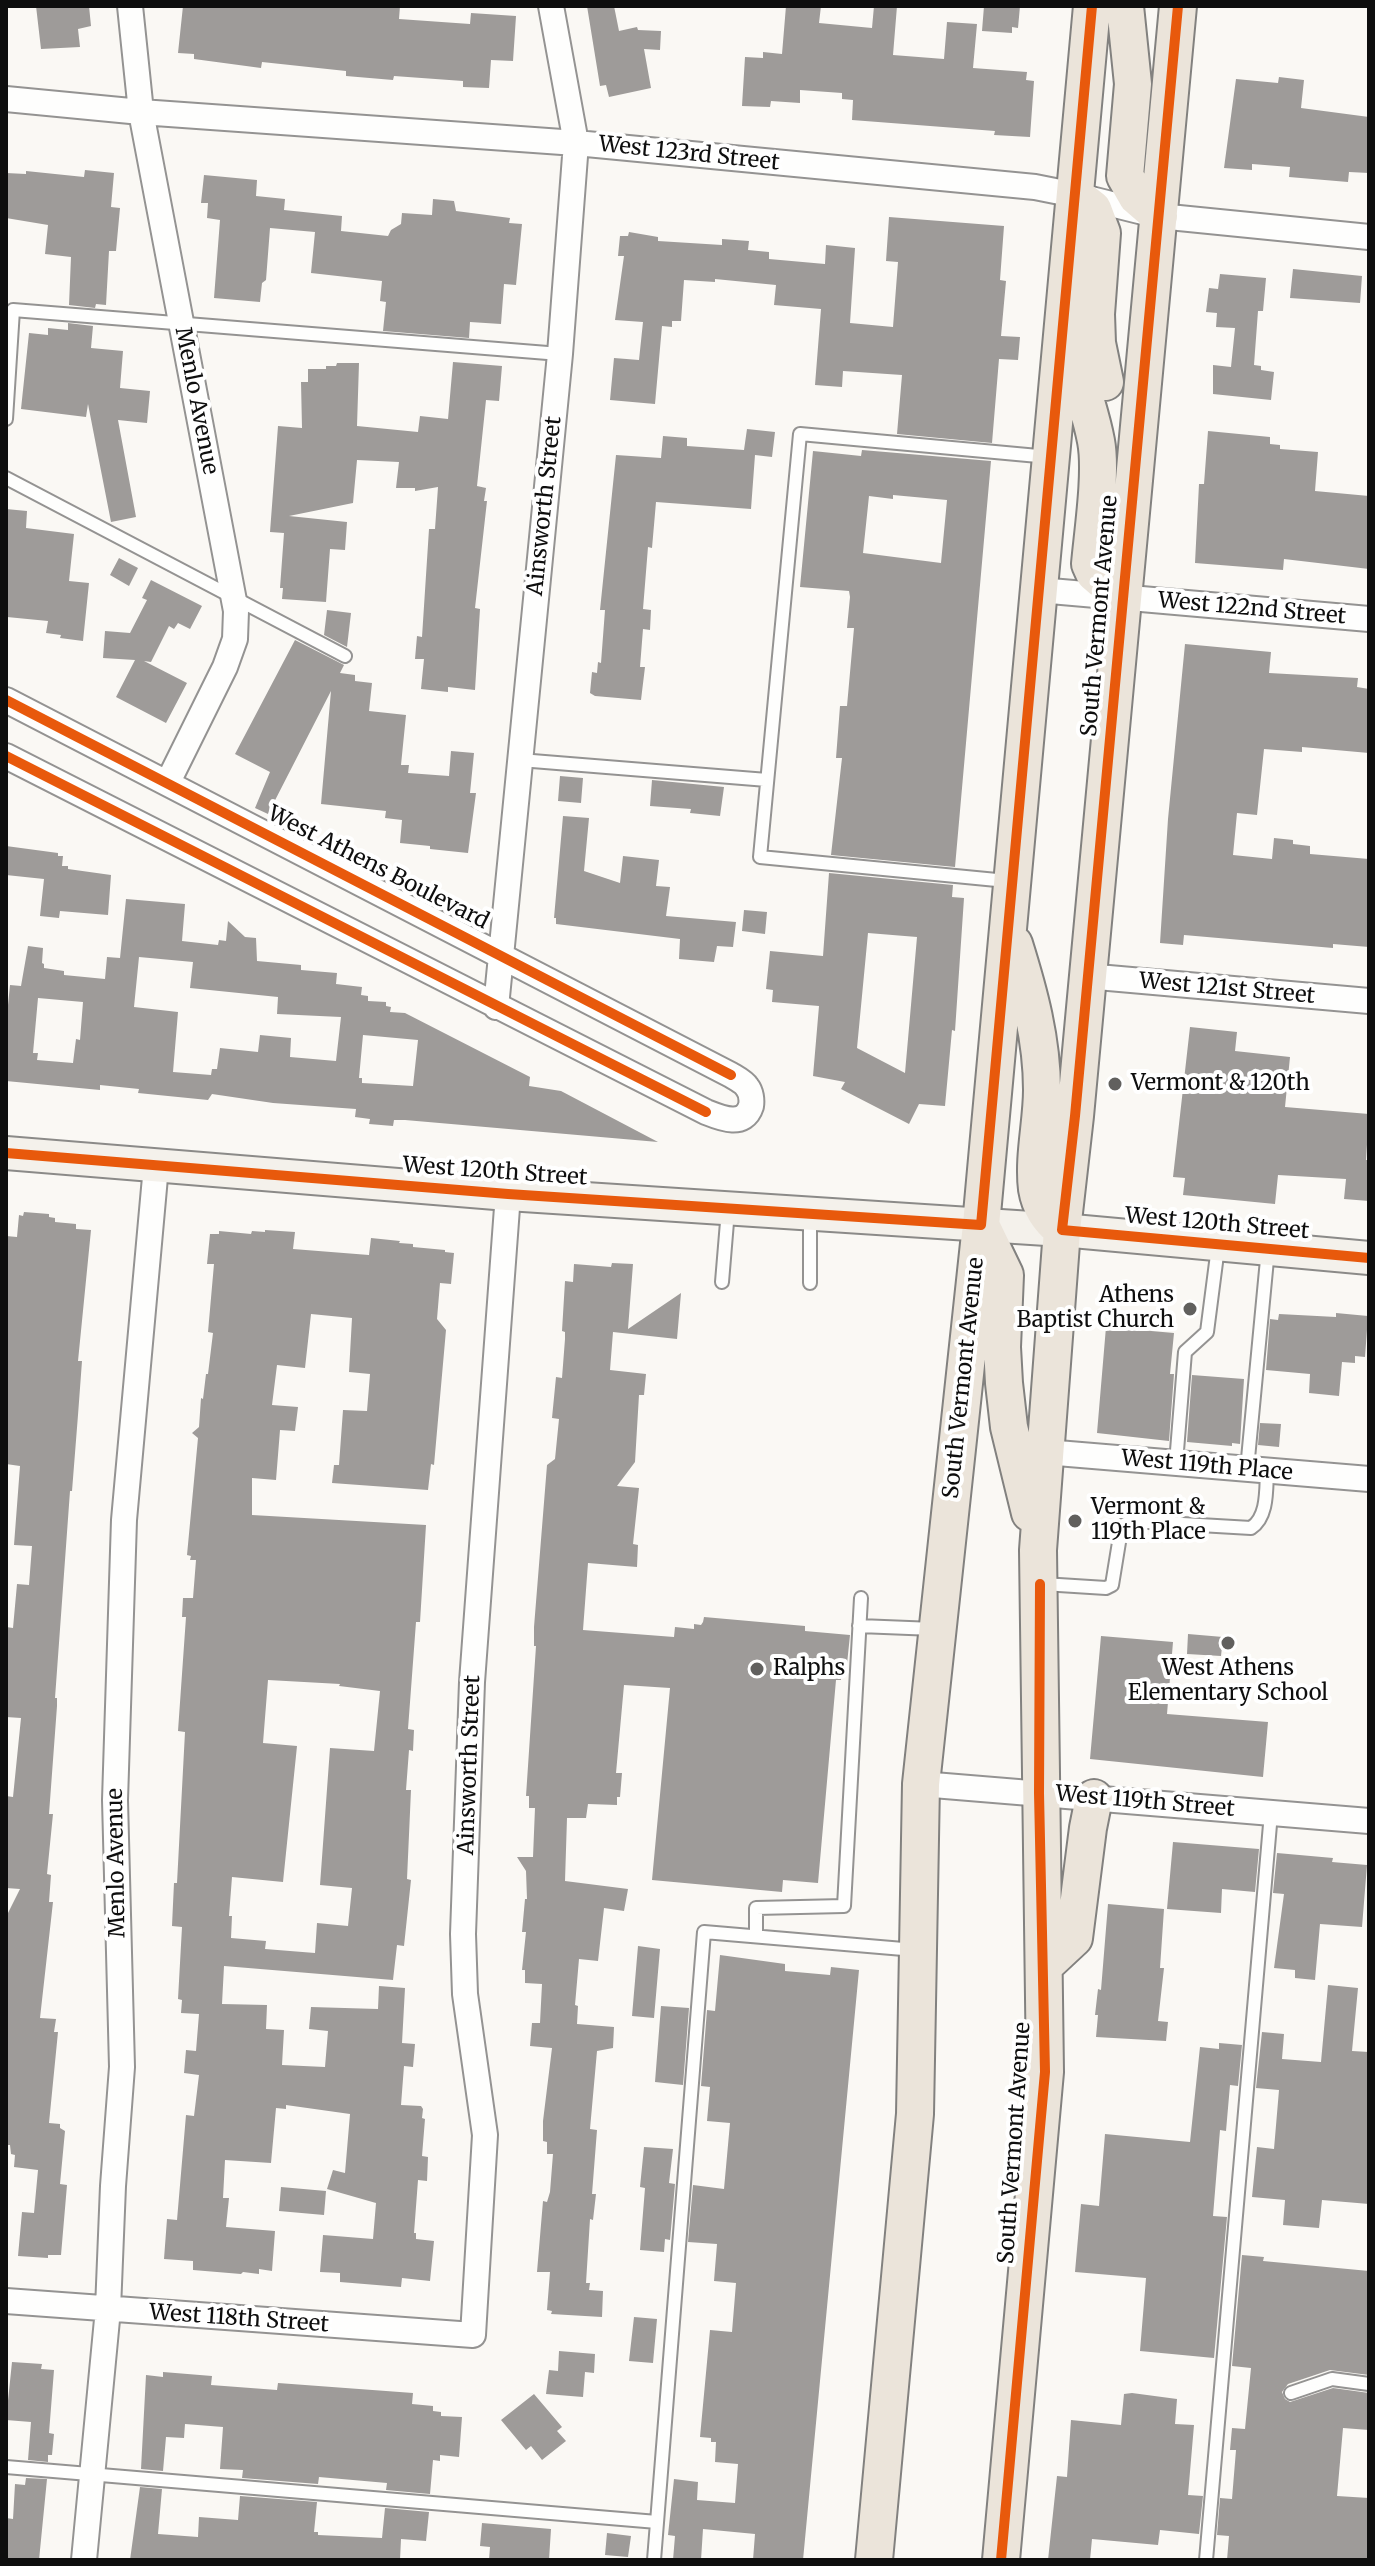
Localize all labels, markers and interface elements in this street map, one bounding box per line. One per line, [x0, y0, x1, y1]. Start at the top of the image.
street label: West 123rd Street [597, 131, 781, 177]
street label: Menlo Avenue [169, 325, 223, 477]
street label: Ainsworth Street [522, 415, 568, 597]
street label: South Vermont Avenue [1076, 494, 1124, 738]
street label: West 122nd Street [1157, 588, 1347, 630]
street label: West Athens Boulevard [263, 801, 493, 935]
street label: West 121st Street [1138, 968, 1316, 1010]
place label: Vermont & 120th [1131, 1071, 1310, 1097]
marker: Vermont & 120th [1106, 1075, 1124, 1093]
street label: West 120th Street [402, 1152, 588, 1192]
street label: West 120th Street [1124, 1203, 1310, 1245]
street label: South Vermont Avenue [938, 1256, 990, 1500]
place label: Athens Baptist Church [1016, 1283, 1174, 1334]
marker: Athens Baptist Church [1181, 1300, 1199, 1318]
street label: West 119th Place [1120, 1445, 1294, 1487]
place label: Vermont & 119th Place [1091, 1495, 1206, 1546]
marker: Vermont & 119th Place [1066, 1512, 1084, 1530]
marker: West Athens Elementary School [1219, 1634, 1237, 1652]
place label: Ralphs [773, 1656, 845, 1682]
place label: West Athens Elementary School [1128, 1656, 1328, 1708]
marker: Ralphs [748, 1660, 766, 1678]
street label: Ainsworth Street [454, 1674, 486, 1856]
street label: West 119th Street [1054, 1781, 1236, 1823]
street label: Menlo Avenue [102, 1788, 132, 1938]
street label: South Vermont Avenue [993, 2021, 1037, 2265]
street label: West 118th Street [148, 2300, 330, 2338]

